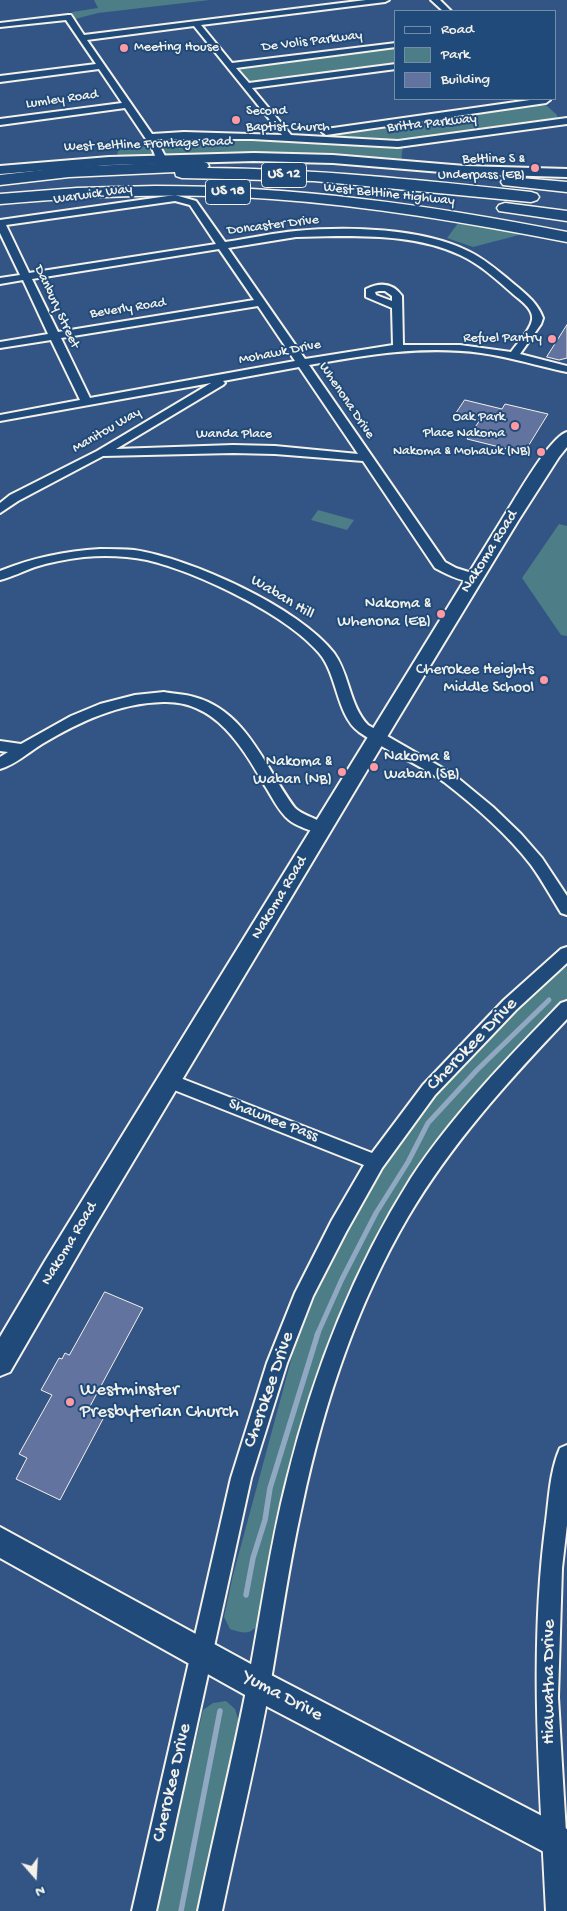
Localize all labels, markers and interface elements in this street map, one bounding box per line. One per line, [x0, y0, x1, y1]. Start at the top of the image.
legend [394, 10, 557, 100]
text: Road [441, 21, 474, 39]
street label: De Volis Parkway [261, 27, 363, 57]
place label: Meeting House [134, 40, 219, 56]
marker: Meeting House [118, 42, 130, 54]
text: Park [441, 46, 470, 64]
text: Building [441, 71, 490, 89]
street label: Lumley Road [25, 87, 99, 113]
place label: Second Baptist Church [246, 104, 330, 136]
street label: Britta Parkway [386, 111, 478, 137]
marker: Second Baptist Church [230, 114, 242, 126]
street label: West Beltline Frontage Road [64, 134, 232, 156]
place label: Beltline S & Underpass (EB) [438, 152, 525, 184]
road number: US 12 [262, 162, 306, 188]
marker: Beltline S & Underpass (EB) [529, 162, 541, 174]
road number: US 18 [206, 180, 250, 204]
street label: West Beltline Highway [323, 180, 455, 210]
street label: Warwick Way [53, 181, 133, 209]
street label: Doncaster Drive [226, 212, 320, 240]
street label: Danbury Street [29, 263, 83, 351]
street label: Beverly Road [89, 295, 167, 323]
place label: Refuel Pantry [463, 331, 542, 347]
marker: Refuel Pantry [546, 333, 558, 345]
street label: Mohawk Drive [238, 337, 322, 369]
street label: Whenona Drive [314, 359, 378, 443]
street label: Manitou Way [70, 405, 144, 457]
place label: Oak Park Place Nakoma [423, 410, 505, 442]
marker: Oak Park Place Nakoma [509, 420, 521, 432]
street label: Wanda Place [196, 427, 272, 443]
place label: Nakoma & Mohawk (NB) [393, 444, 531, 460]
marker: Nakoma & Mohawk (NB) [535, 446, 547, 458]
street label: Nakoma Road [457, 507, 523, 597]
street label: Waban Hill [247, 572, 317, 624]
place label: Nakoma & Whenona (EB) [337, 595, 431, 633]
marker: Nakoma & Whenona (EB) [435, 608, 447, 620]
place label: Cherokee Heights Middle School [416, 661, 534, 699]
marker: Cherokee Heights Middle School [538, 674, 550, 686]
place label: Nakoma & Waban (SB) [384, 748, 460, 786]
place label: Nakoma & Waban (NB) [253, 753, 332, 791]
marker: Nakoma & Waban (SB) [368, 761, 380, 773]
marker: Nakoma & Waban (NB) [336, 766, 348, 778]
street label: Nakoma Road [248, 853, 312, 943]
street label: Cherokee Drive [423, 994, 523, 1096]
street label: Shawnee Pass [225, 1095, 321, 1147]
street label: Nakoma Road [38, 1199, 102, 1289]
street label: Cherokee Drive [240, 1329, 300, 1451]
place label: Westminster Presbyterian Church [80, 1380, 239, 1424]
marker: Westminster Presbyterian Church [64, 1396, 76, 1408]
street label: Hiawatha Drive [539, 1619, 561, 1745]
street label: Yuma Drive [238, 1666, 326, 1728]
street label: Cherokee Drive [148, 1722, 198, 1844]
north arrow [10, 1851, 60, 1901]
text: N [33, 1881, 47, 1900]

